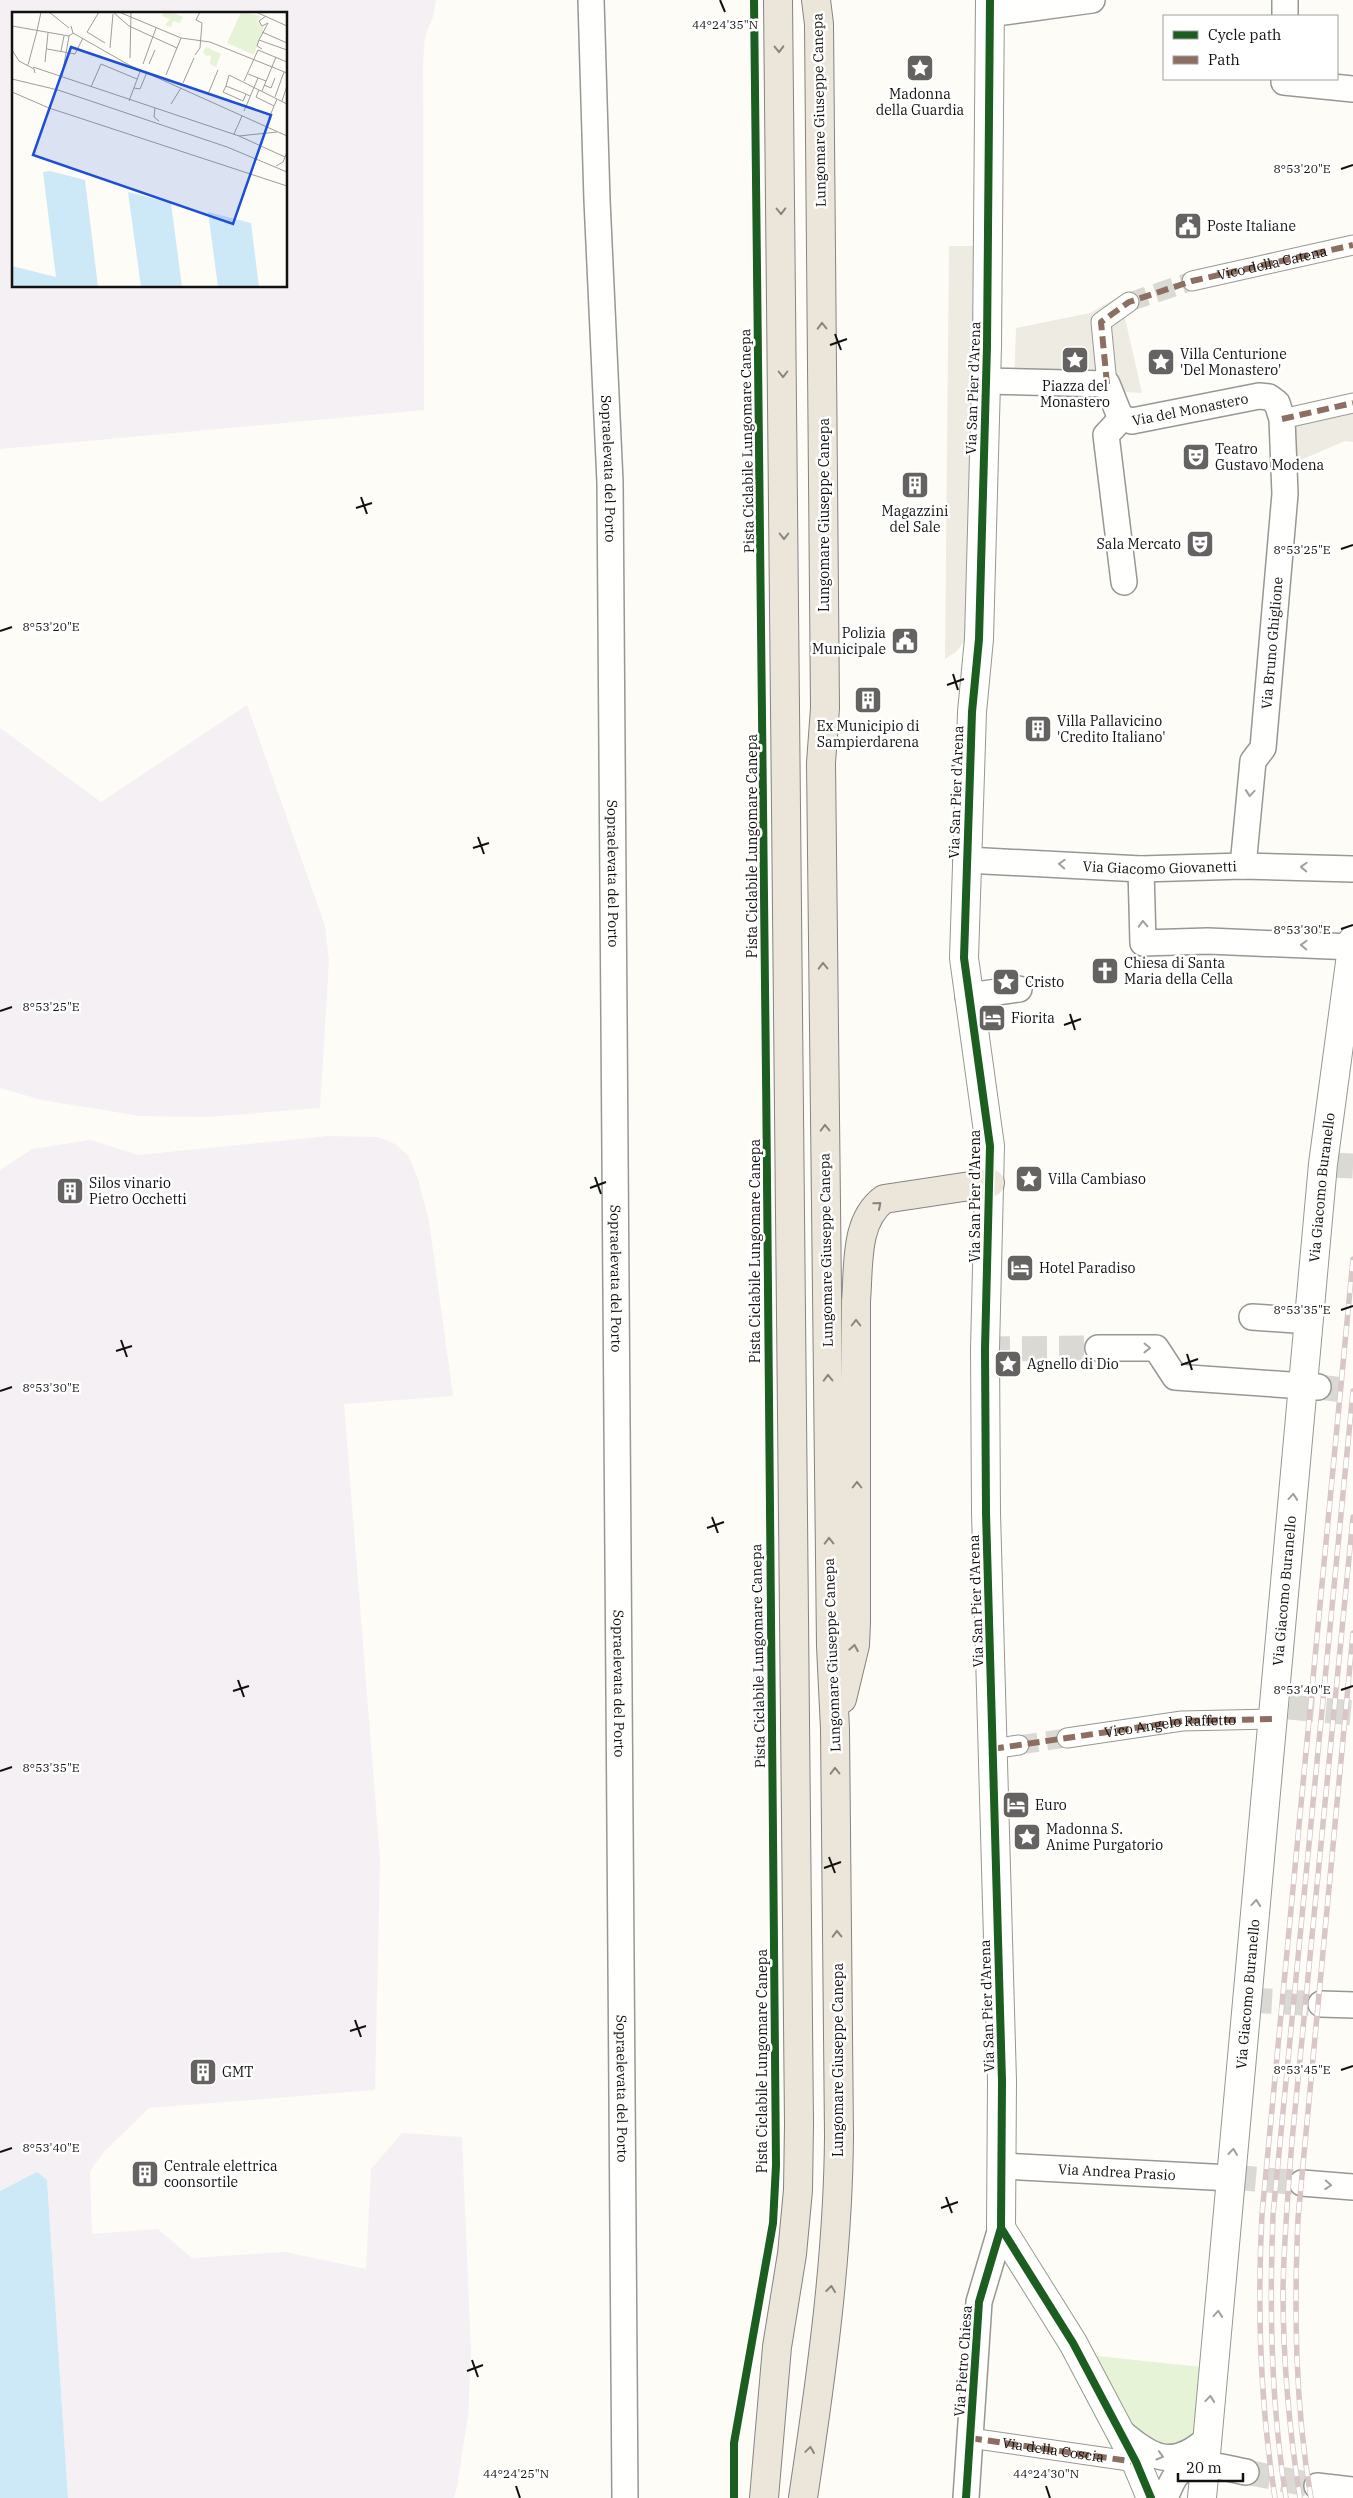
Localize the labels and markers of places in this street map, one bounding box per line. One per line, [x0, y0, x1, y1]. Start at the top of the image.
place icon: Madonna della Guardia [905, 53, 935, 83]
place label: Madonna della Guardia [876, 85, 965, 119]
public building icon: Poste Italiane [1173, 211, 1203, 241]
place label: Poste Italiane [1207, 217, 1296, 235]
place icon: Piazza del Monastero [1060, 345, 1090, 375]
place label: Villa Centurione 'Del Monastero' [1180, 345, 1287, 379]
place icon: Villa Centurione 'Del Monastero' [1146, 347, 1176, 377]
place label: Piazza del Monastero [1040, 377, 1110, 411]
place label: Teatro Gustavo Modena [1215, 440, 1325, 474]
theatre icon: Teatro Gustavo Modena [1181, 442, 1211, 472]
building icon: Magazzini del Sale [900, 470, 930, 500]
place label: Magazzini del Sale [882, 502, 949, 536]
theatre icon: Sala Mercato [1185, 529, 1215, 559]
place label: Sala Mercato [1097, 535, 1181, 553]
place label: Polizia Municipale [812, 624, 886, 658]
public building icon: Polizia Municipale [890, 626, 920, 656]
building icon: Ex Municipio di Sampierdarena [853, 685, 883, 715]
place label: Villa Pallavicino 'Credito Italiano' [1057, 712, 1166, 746]
building icon: Villa Pallavicino 'Credito Italiano' [1023, 714, 1053, 744]
place label: Ex Municipio di Sampierdarena [817, 717, 920, 751]
place label: Chiesa di Santa Maria della Cella [1124, 954, 1234, 988]
church icon: Chiesa di Santa Maria della Cella [1090, 956, 1120, 986]
place icon: Cristo [991, 967, 1021, 997]
place label: Cristo [1025, 973, 1064, 991]
hotel icon: Fiorita [977, 1003, 1007, 1033]
place label: Fiorita [1011, 1009, 1055, 1027]
place icon: Villa Cambiaso [1014, 1164, 1044, 1194]
place label: Villa Cambiaso [1048, 1170, 1146, 1188]
place label: Silos vinario Pietro Occhetti [89, 1174, 187, 1208]
building icon: Silos vinario Pietro Occhetti [55, 1176, 85, 1206]
hotel icon: Hotel Paradiso [1005, 1253, 1035, 1283]
place label: Hotel Paradiso [1039, 1259, 1136, 1277]
place icon: Agnello di Dio [993, 1349, 1023, 1379]
place label: Agnello di Dio [1027, 1355, 1119, 1373]
hotel icon: Euro [1001, 1790, 1031, 1820]
place label: Euro [1035, 1796, 1067, 1814]
place label: Madonna S. Anime Purgatorio [1046, 1820, 1163, 1854]
place icon: Madonna S. Anime Purgatorio [1012, 1822, 1042, 1852]
building icon: GMT [188, 2057, 218, 2087]
place label: GMT [222, 2063, 253, 2081]
place label: Centrale elettrica coonsortile [164, 2157, 278, 2191]
building icon: Centrale elettrica coonsortile [130, 2159, 160, 2189]

